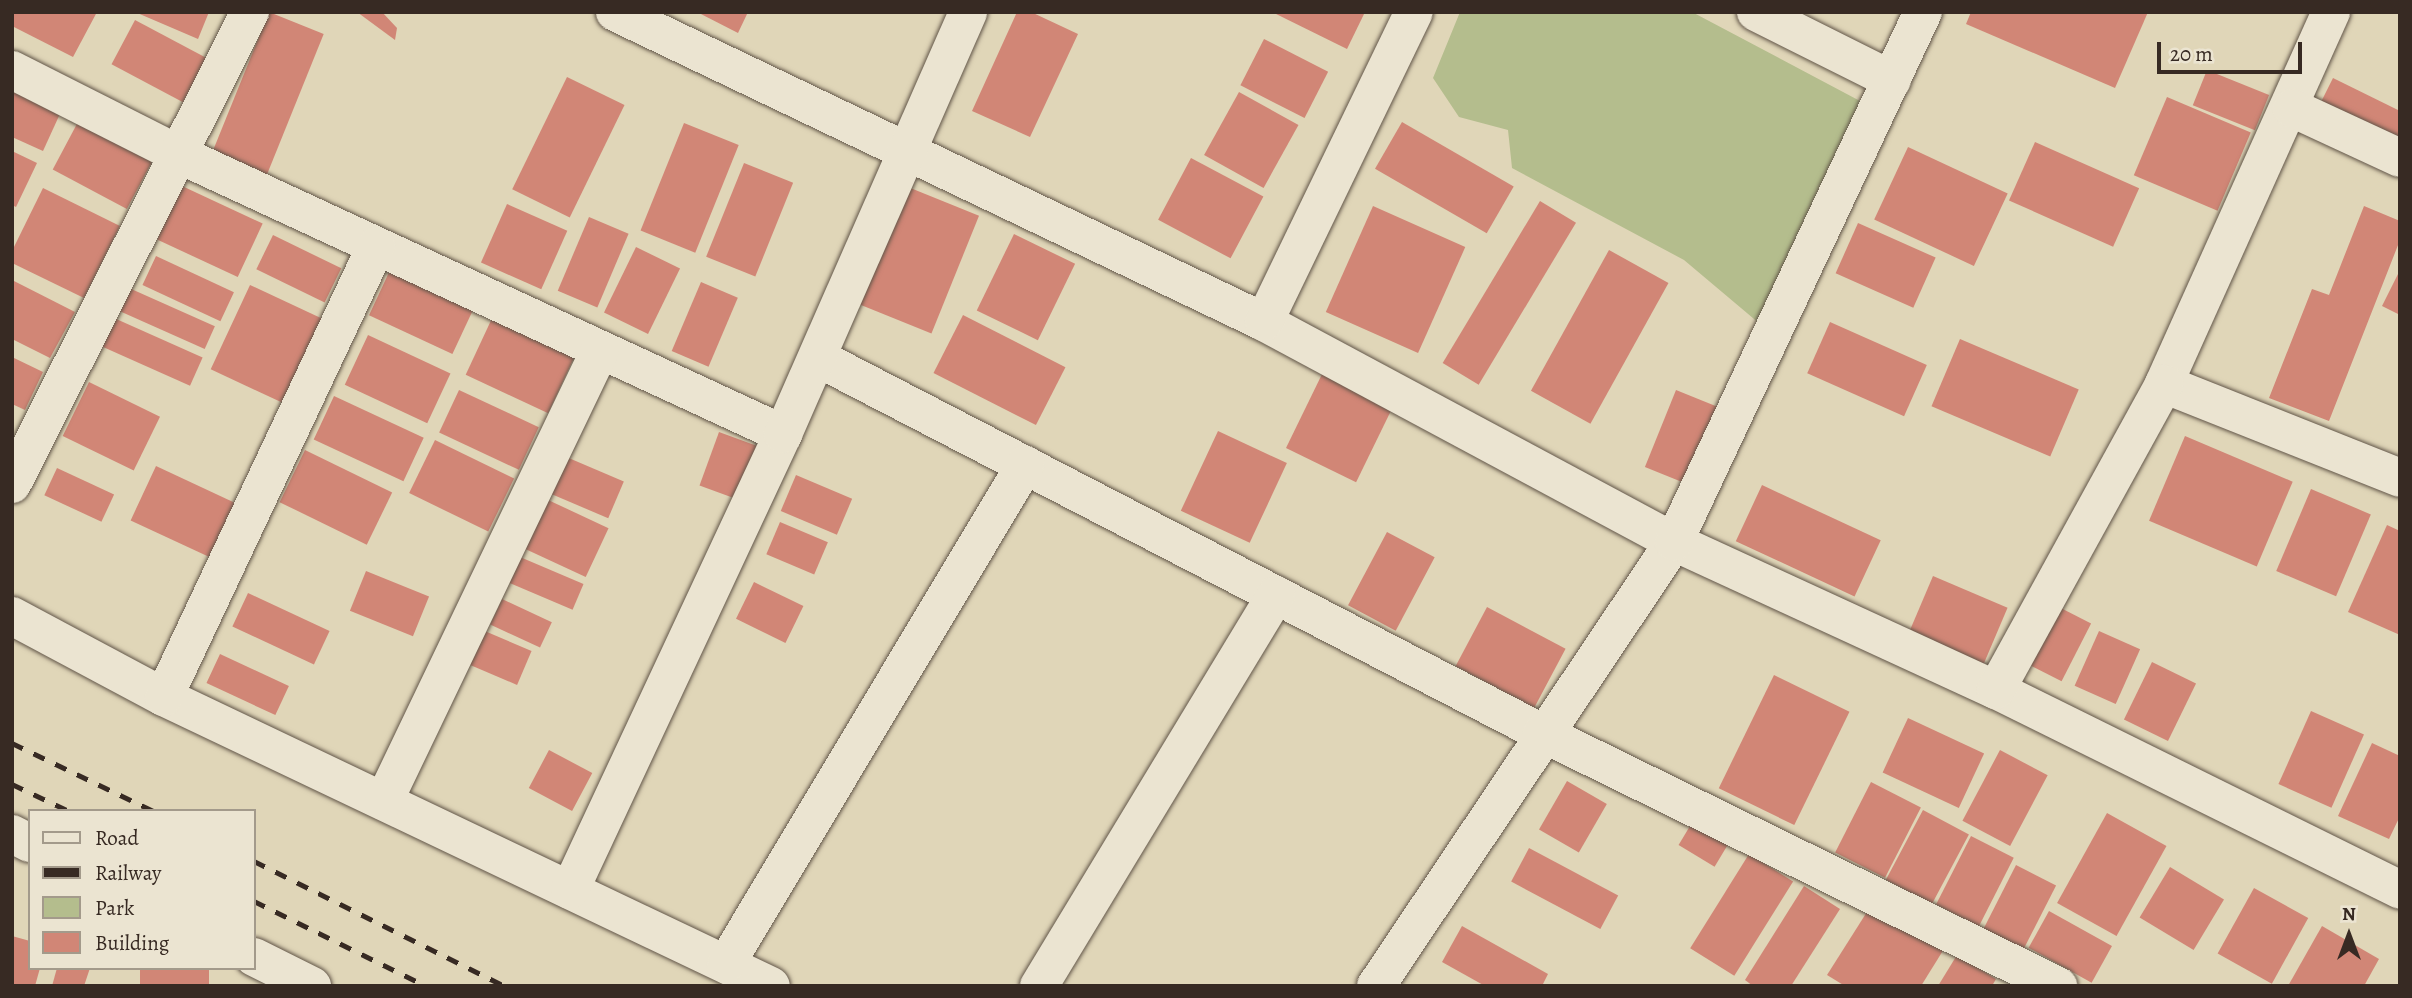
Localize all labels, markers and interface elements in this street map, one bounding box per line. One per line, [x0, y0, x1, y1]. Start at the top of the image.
scale bar [2160, 28, 2305, 72]
text: 20 m [2170, 40, 2213, 68]
legend [28, 809, 256, 970]
text: Road [95, 824, 139, 852]
text: Railway [95, 859, 161, 887]
text: Park [95, 894, 134, 922]
north arrow [2314, 900, 2384, 970]
text: N [2342, 901, 2356, 927]
text: Building [95, 929, 169, 957]

